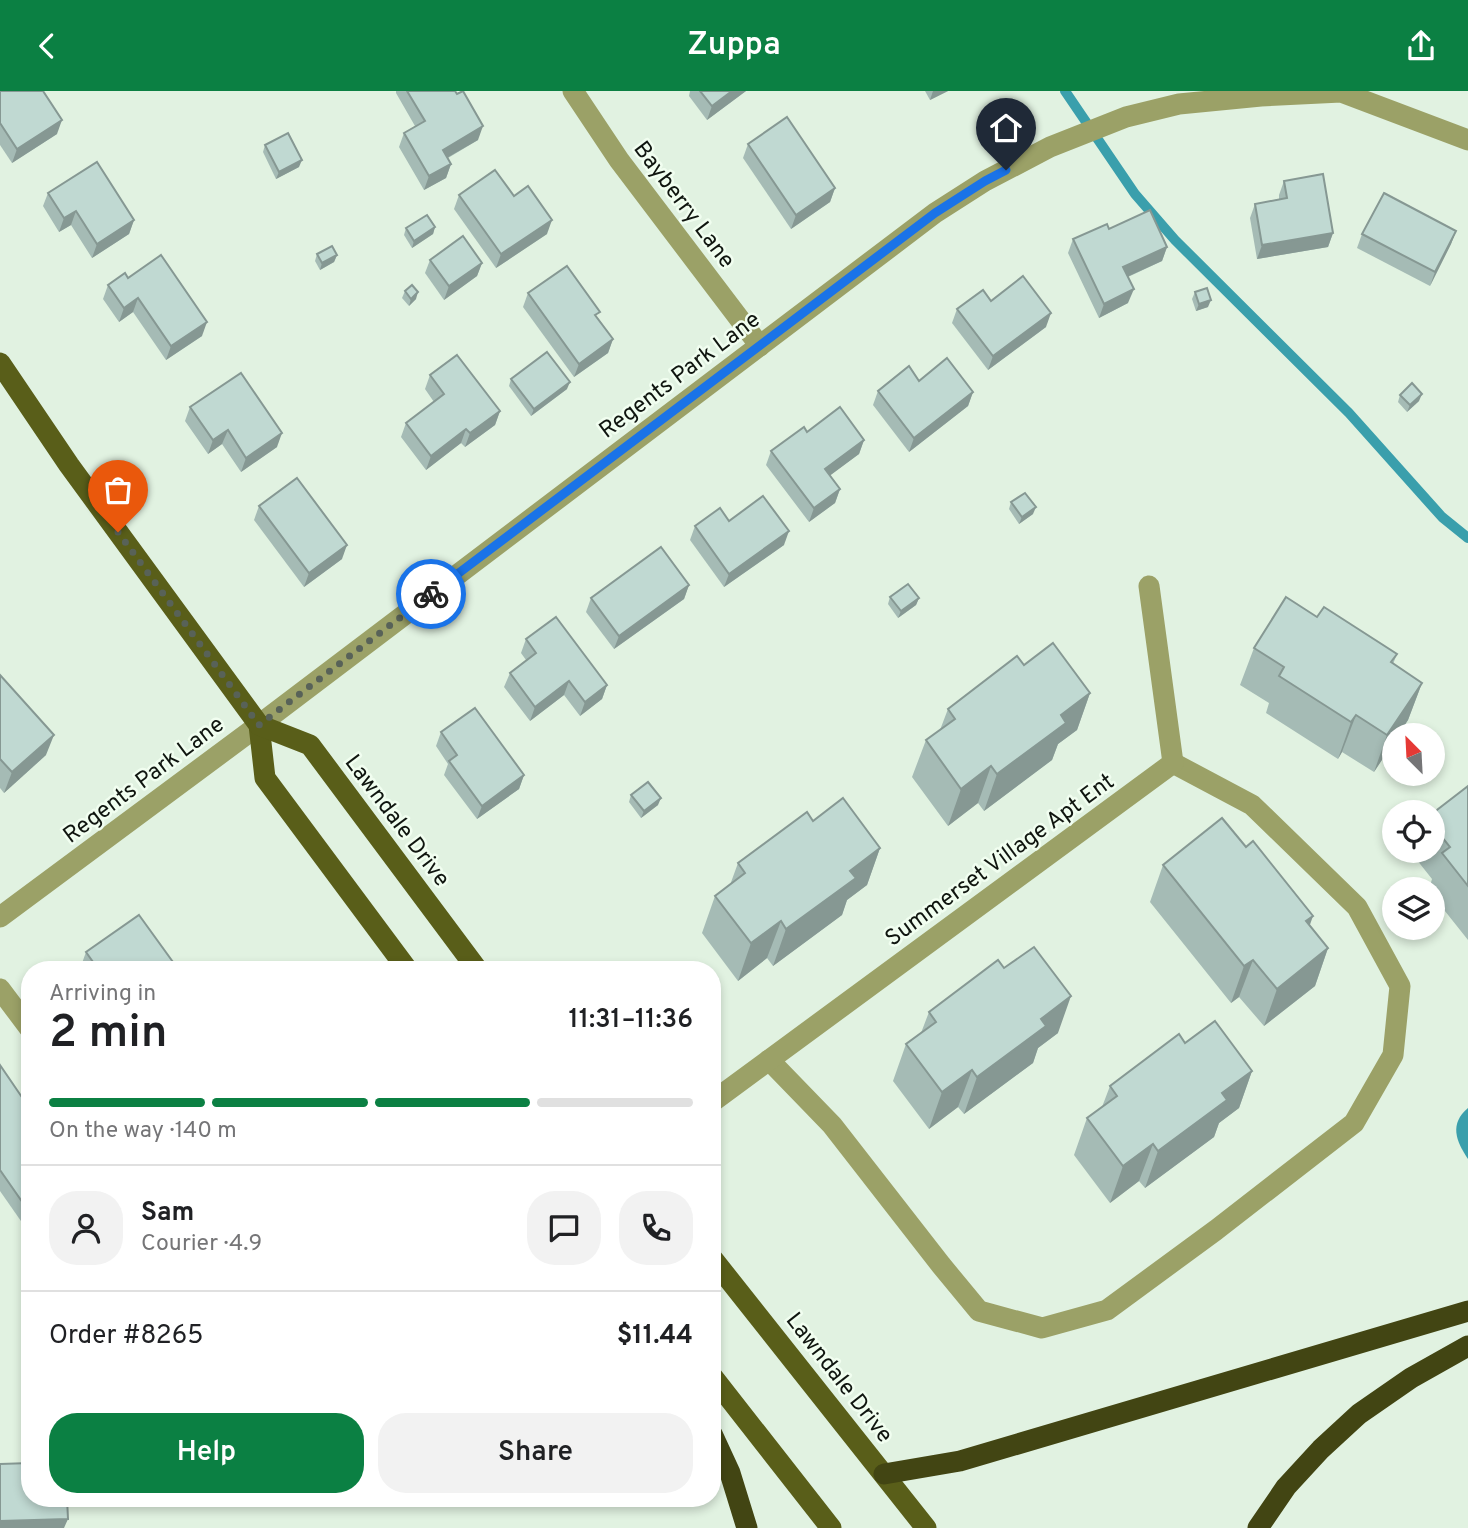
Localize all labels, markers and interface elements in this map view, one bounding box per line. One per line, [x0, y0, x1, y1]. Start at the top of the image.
text: Zuppa [687, 26, 781, 66]
icon: back [28, 27, 66, 65]
icon: share [1402, 27, 1440, 65]
pin [976, 98, 1036, 170]
icon: home [987, 109, 1025, 147]
street label: Bayberry Lane [626, 136, 740, 275]
street label: Regents Park Lane [594, 306, 767, 446]
pin [88, 460, 148, 532]
icon: bag [99, 471, 137, 509]
courier [396, 559, 466, 629]
icon: bike [412, 575, 450, 613]
street label: Regents Park Lane [58, 711, 231, 851]
north arrow [1382, 723, 1446, 786]
map controls [1382, 723, 1445, 940]
street label: Lawndale Drive [337, 750, 455, 893]
street label: Summerset Village Apt Ent [880, 768, 1121, 954]
button: locate [1382, 800, 1445, 863]
button: layers [1382, 877, 1445, 940]
text: Arriving in [49, 980, 156, 1009]
text: 11:31–11:36 [569, 1004, 693, 1037]
text: 2 min [49, 1005, 168, 1064]
text: On the way · 140 m [49, 1117, 237, 1146]
button: person [49, 1191, 123, 1265]
button: chat [527, 1191, 601, 1265]
button: phone [619, 1191, 693, 1265]
text: Sam [141, 1197, 194, 1230]
text: Courier · 4.9 [141, 1230, 262, 1259]
street label: Lawndale Drive [778, 1307, 898, 1450]
text: Order #8265 [49, 1320, 203, 1353]
text: $11.44 [617, 1320, 693, 1353]
button: Help [49, 1413, 364, 1493]
button: Share [378, 1413, 693, 1493]

